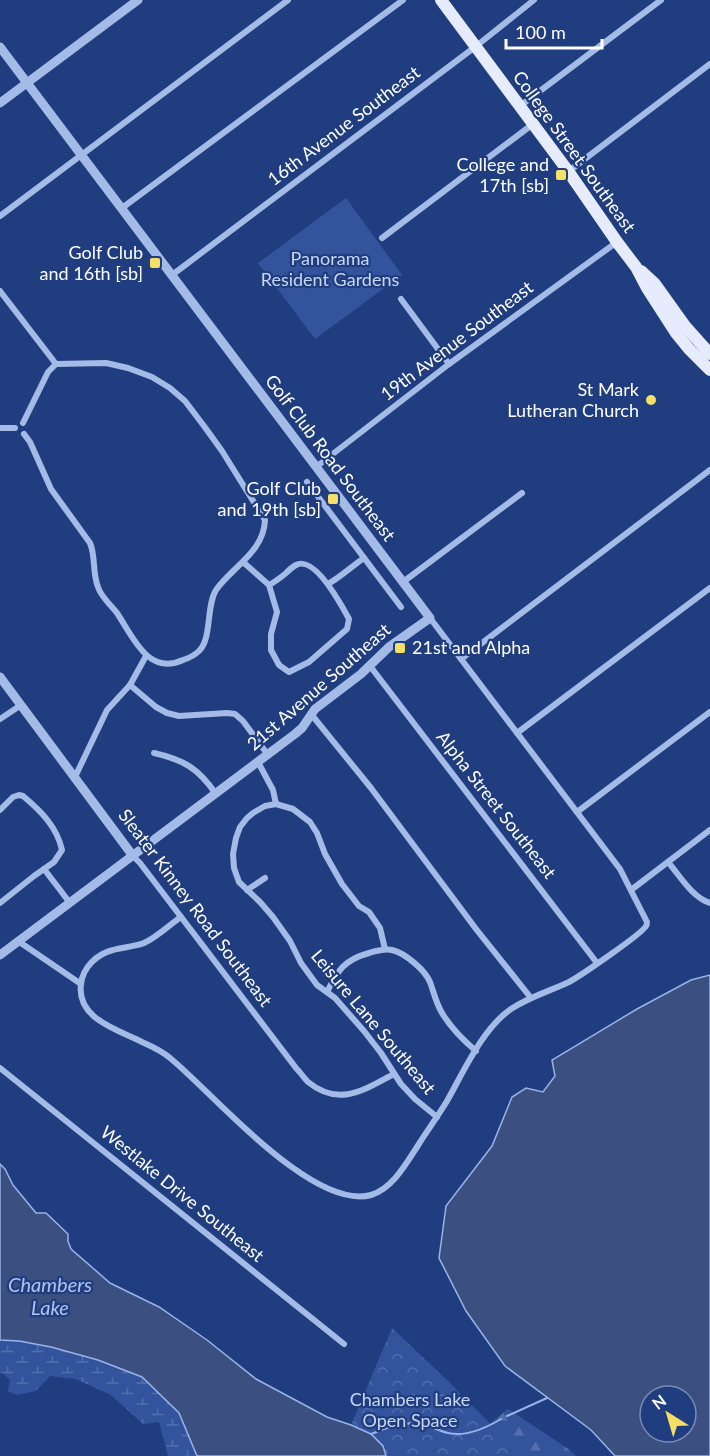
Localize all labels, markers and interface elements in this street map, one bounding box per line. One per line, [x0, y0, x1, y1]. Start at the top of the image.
scale bar [506, 12, 602, 50]
text: 100 m [515, 21, 566, 43]
street label: 16th Avenue Southeast [263, 61, 424, 190]
street label: College Street Southeast [509, 66, 641, 237]
place label: College and 17th [sb] [457, 153, 549, 196]
marker: College and 17th [sb] [554, 168, 568, 182]
place label: Golf Club and 16th [sb] [40, 241, 143, 284]
park label: Panorama Resident Gardens [261, 247, 399, 290]
marker: Golf Club and 16th [sb] [148, 256, 162, 270]
street label: 19th Avenue Southeast [376, 276, 537, 405]
street label: Golf Club Road Southeast [261, 370, 401, 545]
place label: St Mark Lutheran Church [507, 378, 640, 421]
marker: St Mark Lutheran Church [644, 393, 658, 407]
place label: Golf Club and 19th [sb] [218, 477, 321, 520]
marker: Golf Club and 19th [sb] [326, 492, 340, 506]
street label: 21st Avenue Southeast [242, 618, 395, 754]
place label: 21st and Alpha [412, 636, 530, 658]
marker: 21st and Alpha [393, 641, 407, 655]
street label: Alpha Street Southeast [432, 726, 562, 883]
street label: Sleater Kinney Road Southeast [114, 804, 278, 1011]
street label: Leisure Lane Southeast [307, 945, 441, 1099]
street label: Westlake Drive Southeast [96, 1120, 269, 1266]
water label: Chambers Lake [8, 1272, 92, 1319]
north arrow [638, 1384, 698, 1444]
park label: Chambers Lake Open Space [350, 1388, 470, 1431]
text: N [648, 1390, 669, 1413]

